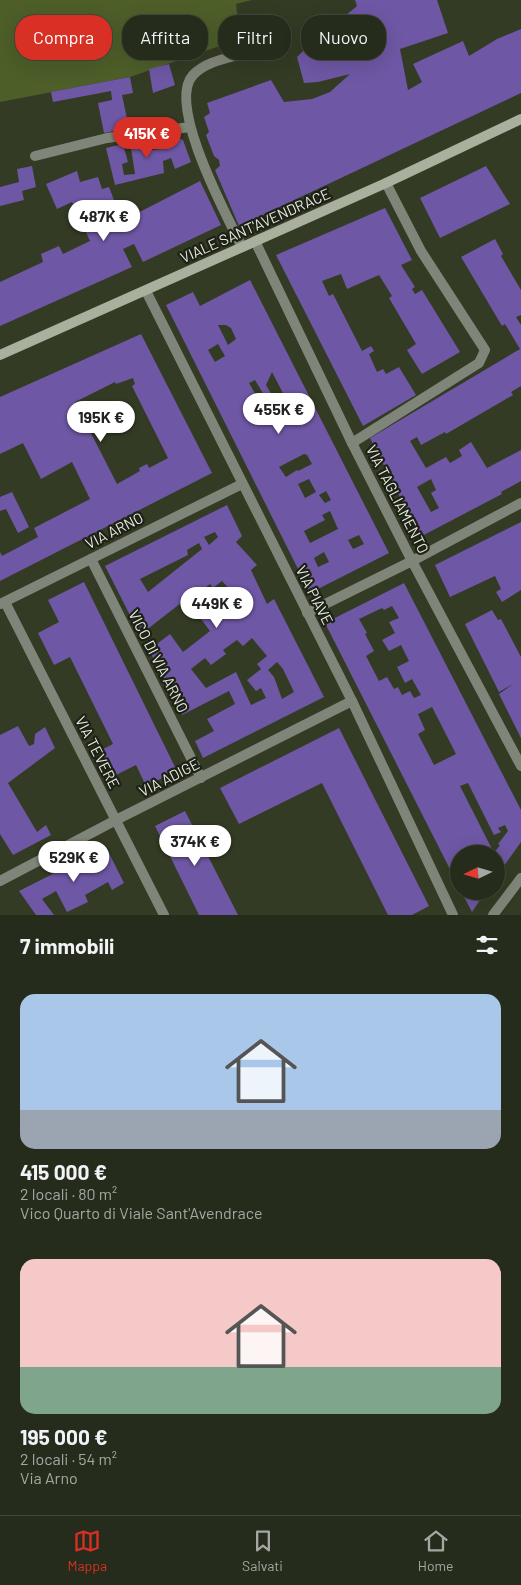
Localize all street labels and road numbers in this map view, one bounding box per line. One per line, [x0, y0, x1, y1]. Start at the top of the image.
street label: VIALE SANT'AVENDRACE [177, 184, 333, 266]
street label: VIA TAGLIAMENTO [363, 442, 433, 556]
street label: VIA ARNO [82, 508, 146, 552]
street label: VIA PIAVE [293, 563, 337, 627]
street label: VICO DI VIA ARNO [125, 607, 193, 715]
street label: VIA TEVERE [72, 713, 124, 791]
street label: VIA ADIGE [136, 754, 202, 800]

